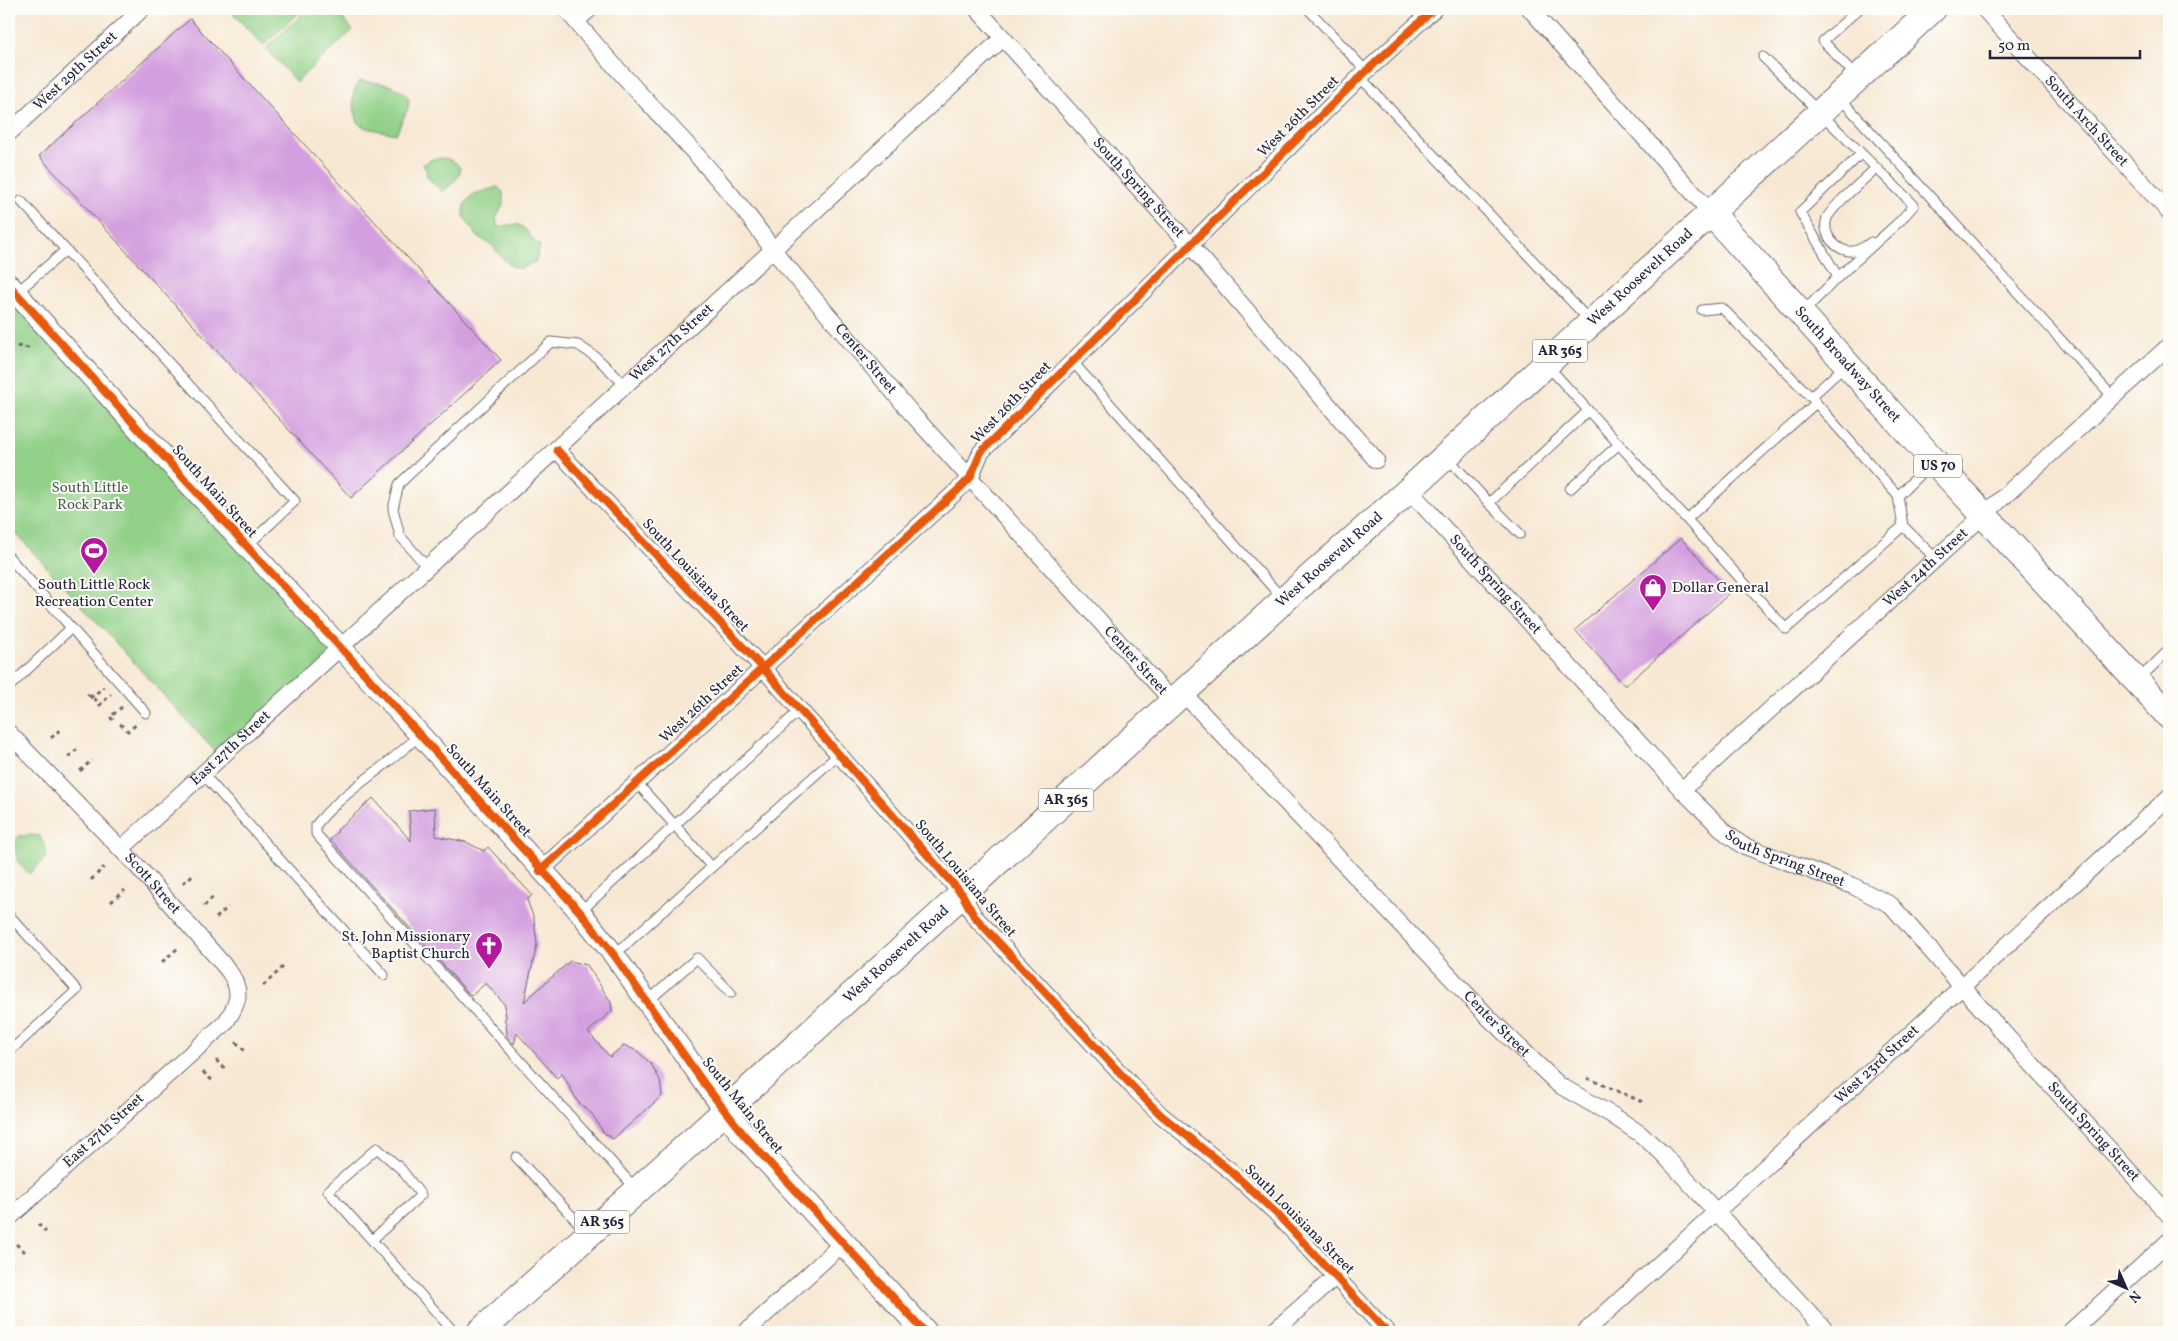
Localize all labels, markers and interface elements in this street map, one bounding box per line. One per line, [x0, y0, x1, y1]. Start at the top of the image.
street label: West 29th Street [29, 26, 122, 115]
scale bar [1990, 28, 2140, 60]
text: 50 m [1998, 36, 2030, 57]
street label: West 26th Street [1253, 71, 1345, 163]
street label: South Arch Street [2039, 71, 2133, 171]
street label: South Spring Street [1088, 133, 1189, 243]
street label: West Roosevelt Road [1583, 224, 1698, 331]
street label: West 27th Street [625, 299, 718, 387]
street label: South Broadway Street [1789, 302, 1905, 428]
street label: Center Street [829, 319, 902, 399]
road number: AR 365 [1532, 340, 1588, 362]
street label: West 26th Street [967, 357, 1057, 449]
street label: South Main Street [166, 441, 262, 543]
road number: US 70 [1914, 454, 1962, 478]
park label: South Little Rock Park [52, 478, 128, 516]
street label: West Roosevelt Road [1271, 507, 1388, 613]
street label: South Louisiana Street [637, 515, 753, 637]
street label: West 24th Street [1879, 523, 1973, 612]
street label: South Spring Street [1444, 530, 1546, 639]
sports icon: South Little Rock Recreation Center [79, 536, 109, 575]
shop icon: Dollar General [1638, 573, 1668, 612]
place label: South Little Rock Recreation Center [35, 575, 153, 613]
place label: Dollar General [1672, 578, 1769, 599]
street label: Center Street [1099, 622, 1173, 700]
street label: West 26th Street [655, 660, 749, 748]
street label: East 27th Street [186, 706, 276, 791]
street label: South Main Street [440, 740, 536, 842]
road number: AR 365 [1038, 788, 1094, 812]
street label: South Louisiana Street [909, 815, 1021, 943]
street label: South Spring Street [1720, 825, 1848, 893]
street label: Scott Street [119, 848, 185, 919]
street label: West Roosevelt Road [839, 901, 954, 1008]
place label: St. John Missionary Baptist Church [342, 927, 470, 965]
church icon: St. John Missionary Baptist Church [474, 931, 504, 970]
street label: Center Street [1458, 986, 1535, 1062]
street label: West 23rd Street [1830, 1020, 1924, 1109]
street label: South Main Street [696, 1053, 788, 1159]
street label: South Spring Street [2042, 1077, 2144, 1187]
street label: East 27th Street [59, 1089, 149, 1173]
street label: South Louisiana Street [1239, 1160, 1359, 1280]
road number: AR 365 [574, 1210, 630, 1234]
north arrow [2100, 1264, 2150, 1314]
text: N [2124, 1286, 2144, 1306]

